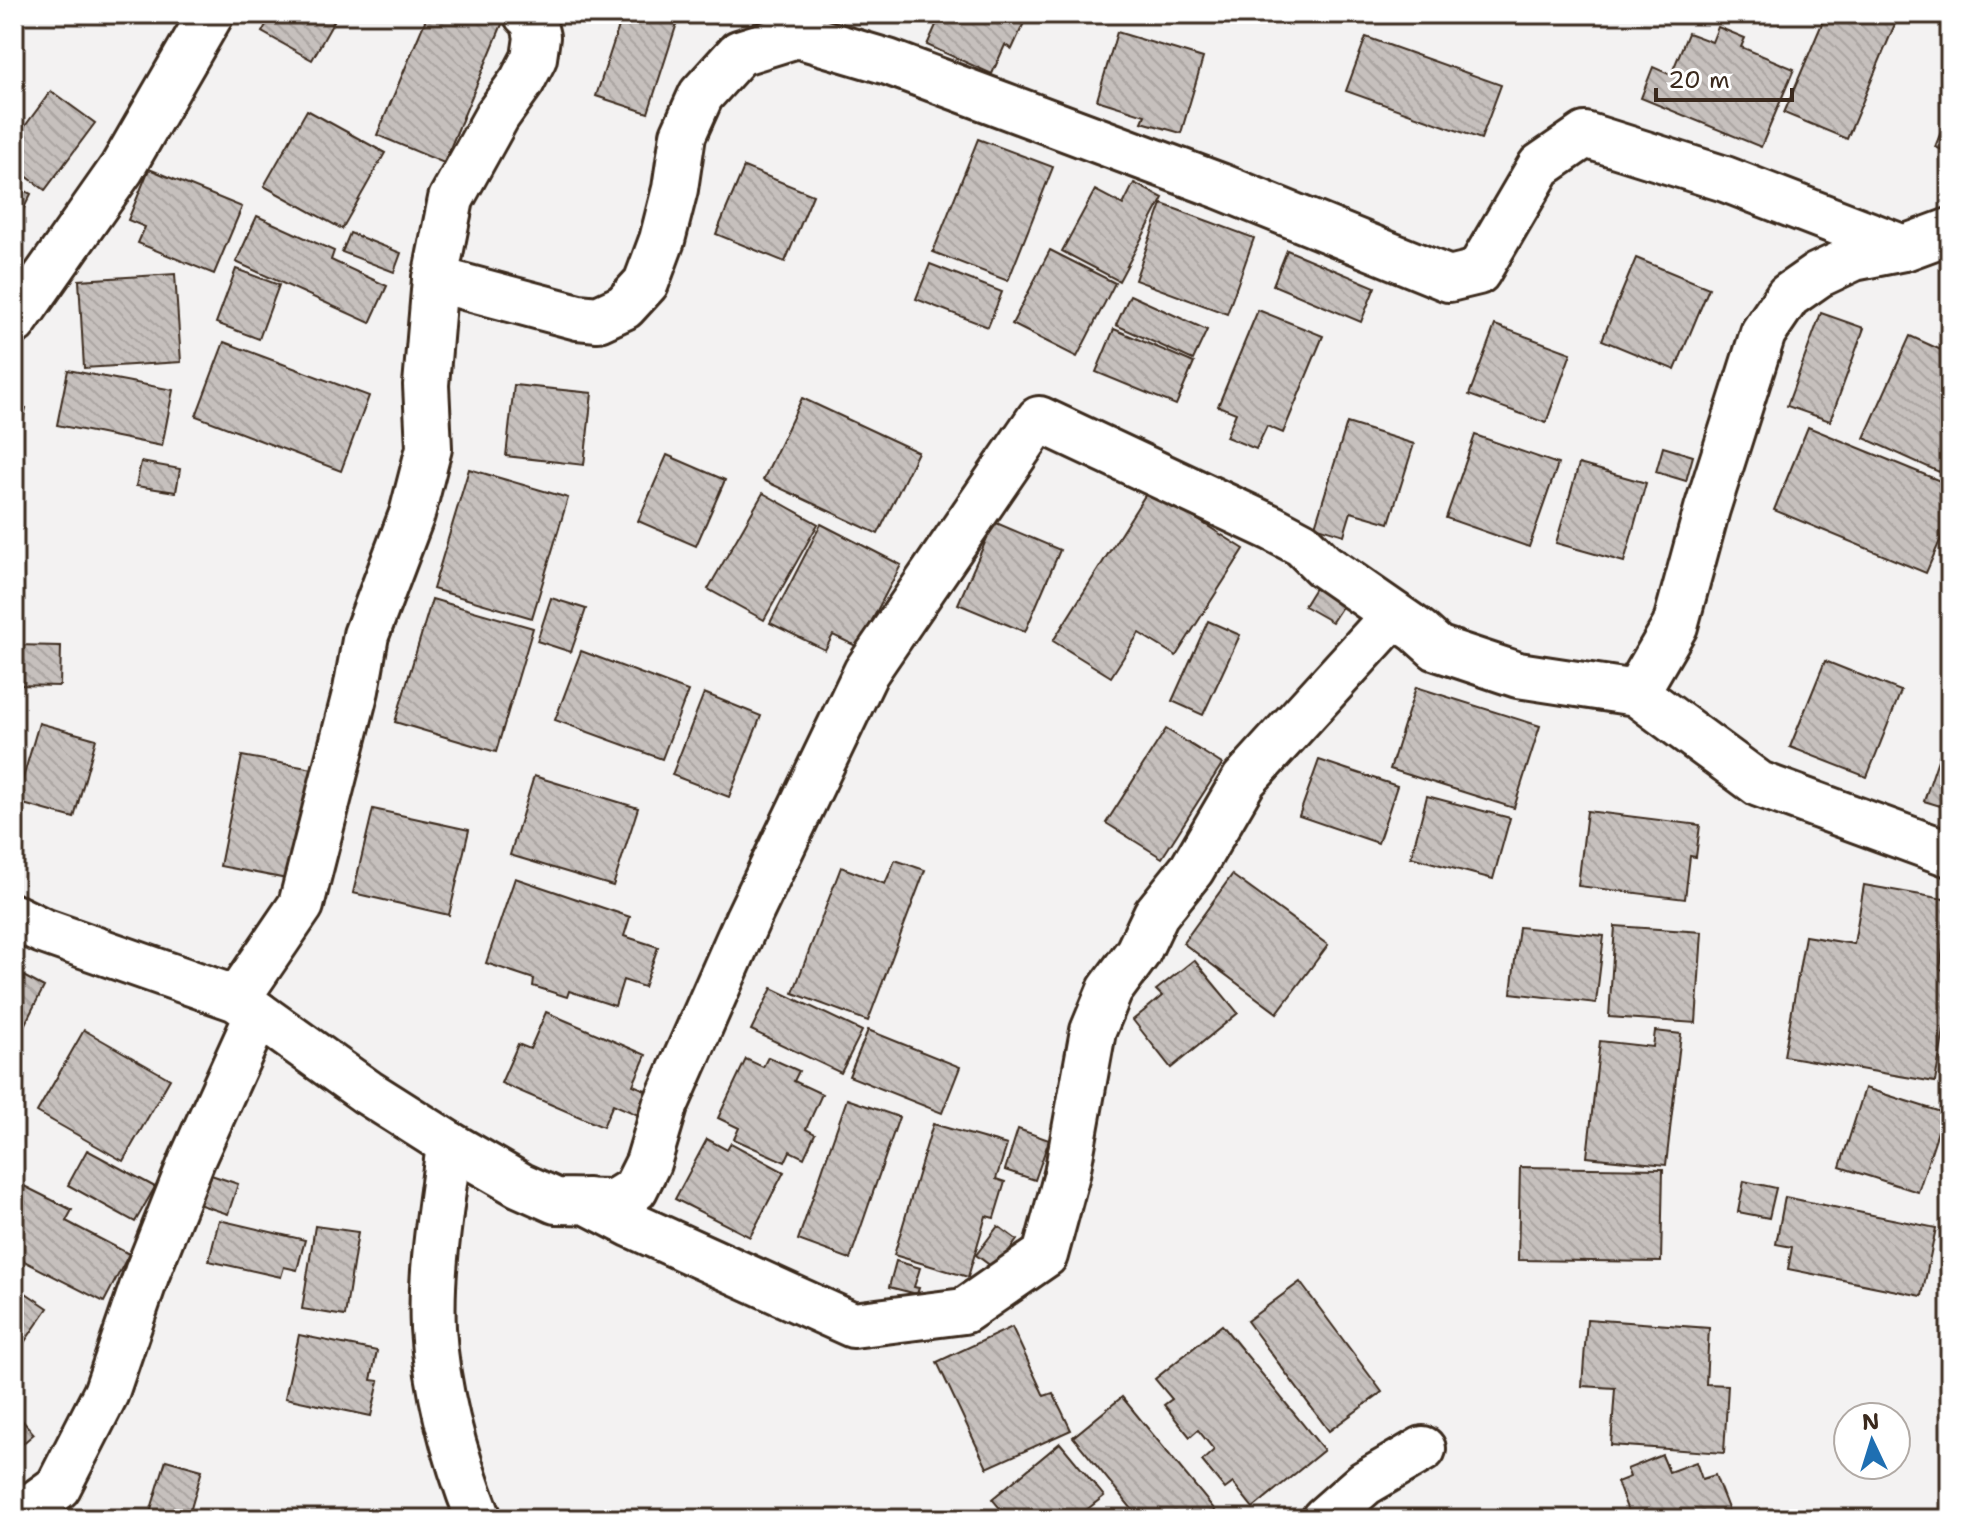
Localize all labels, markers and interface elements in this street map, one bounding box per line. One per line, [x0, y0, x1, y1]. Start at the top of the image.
scale bar [1656, 52, 1792, 102]
text: 20 m [1668, 64, 1730, 96]
north arrow [1832, 1401, 1912, 1481]
text: N [1861, 1406, 1880, 1437]

